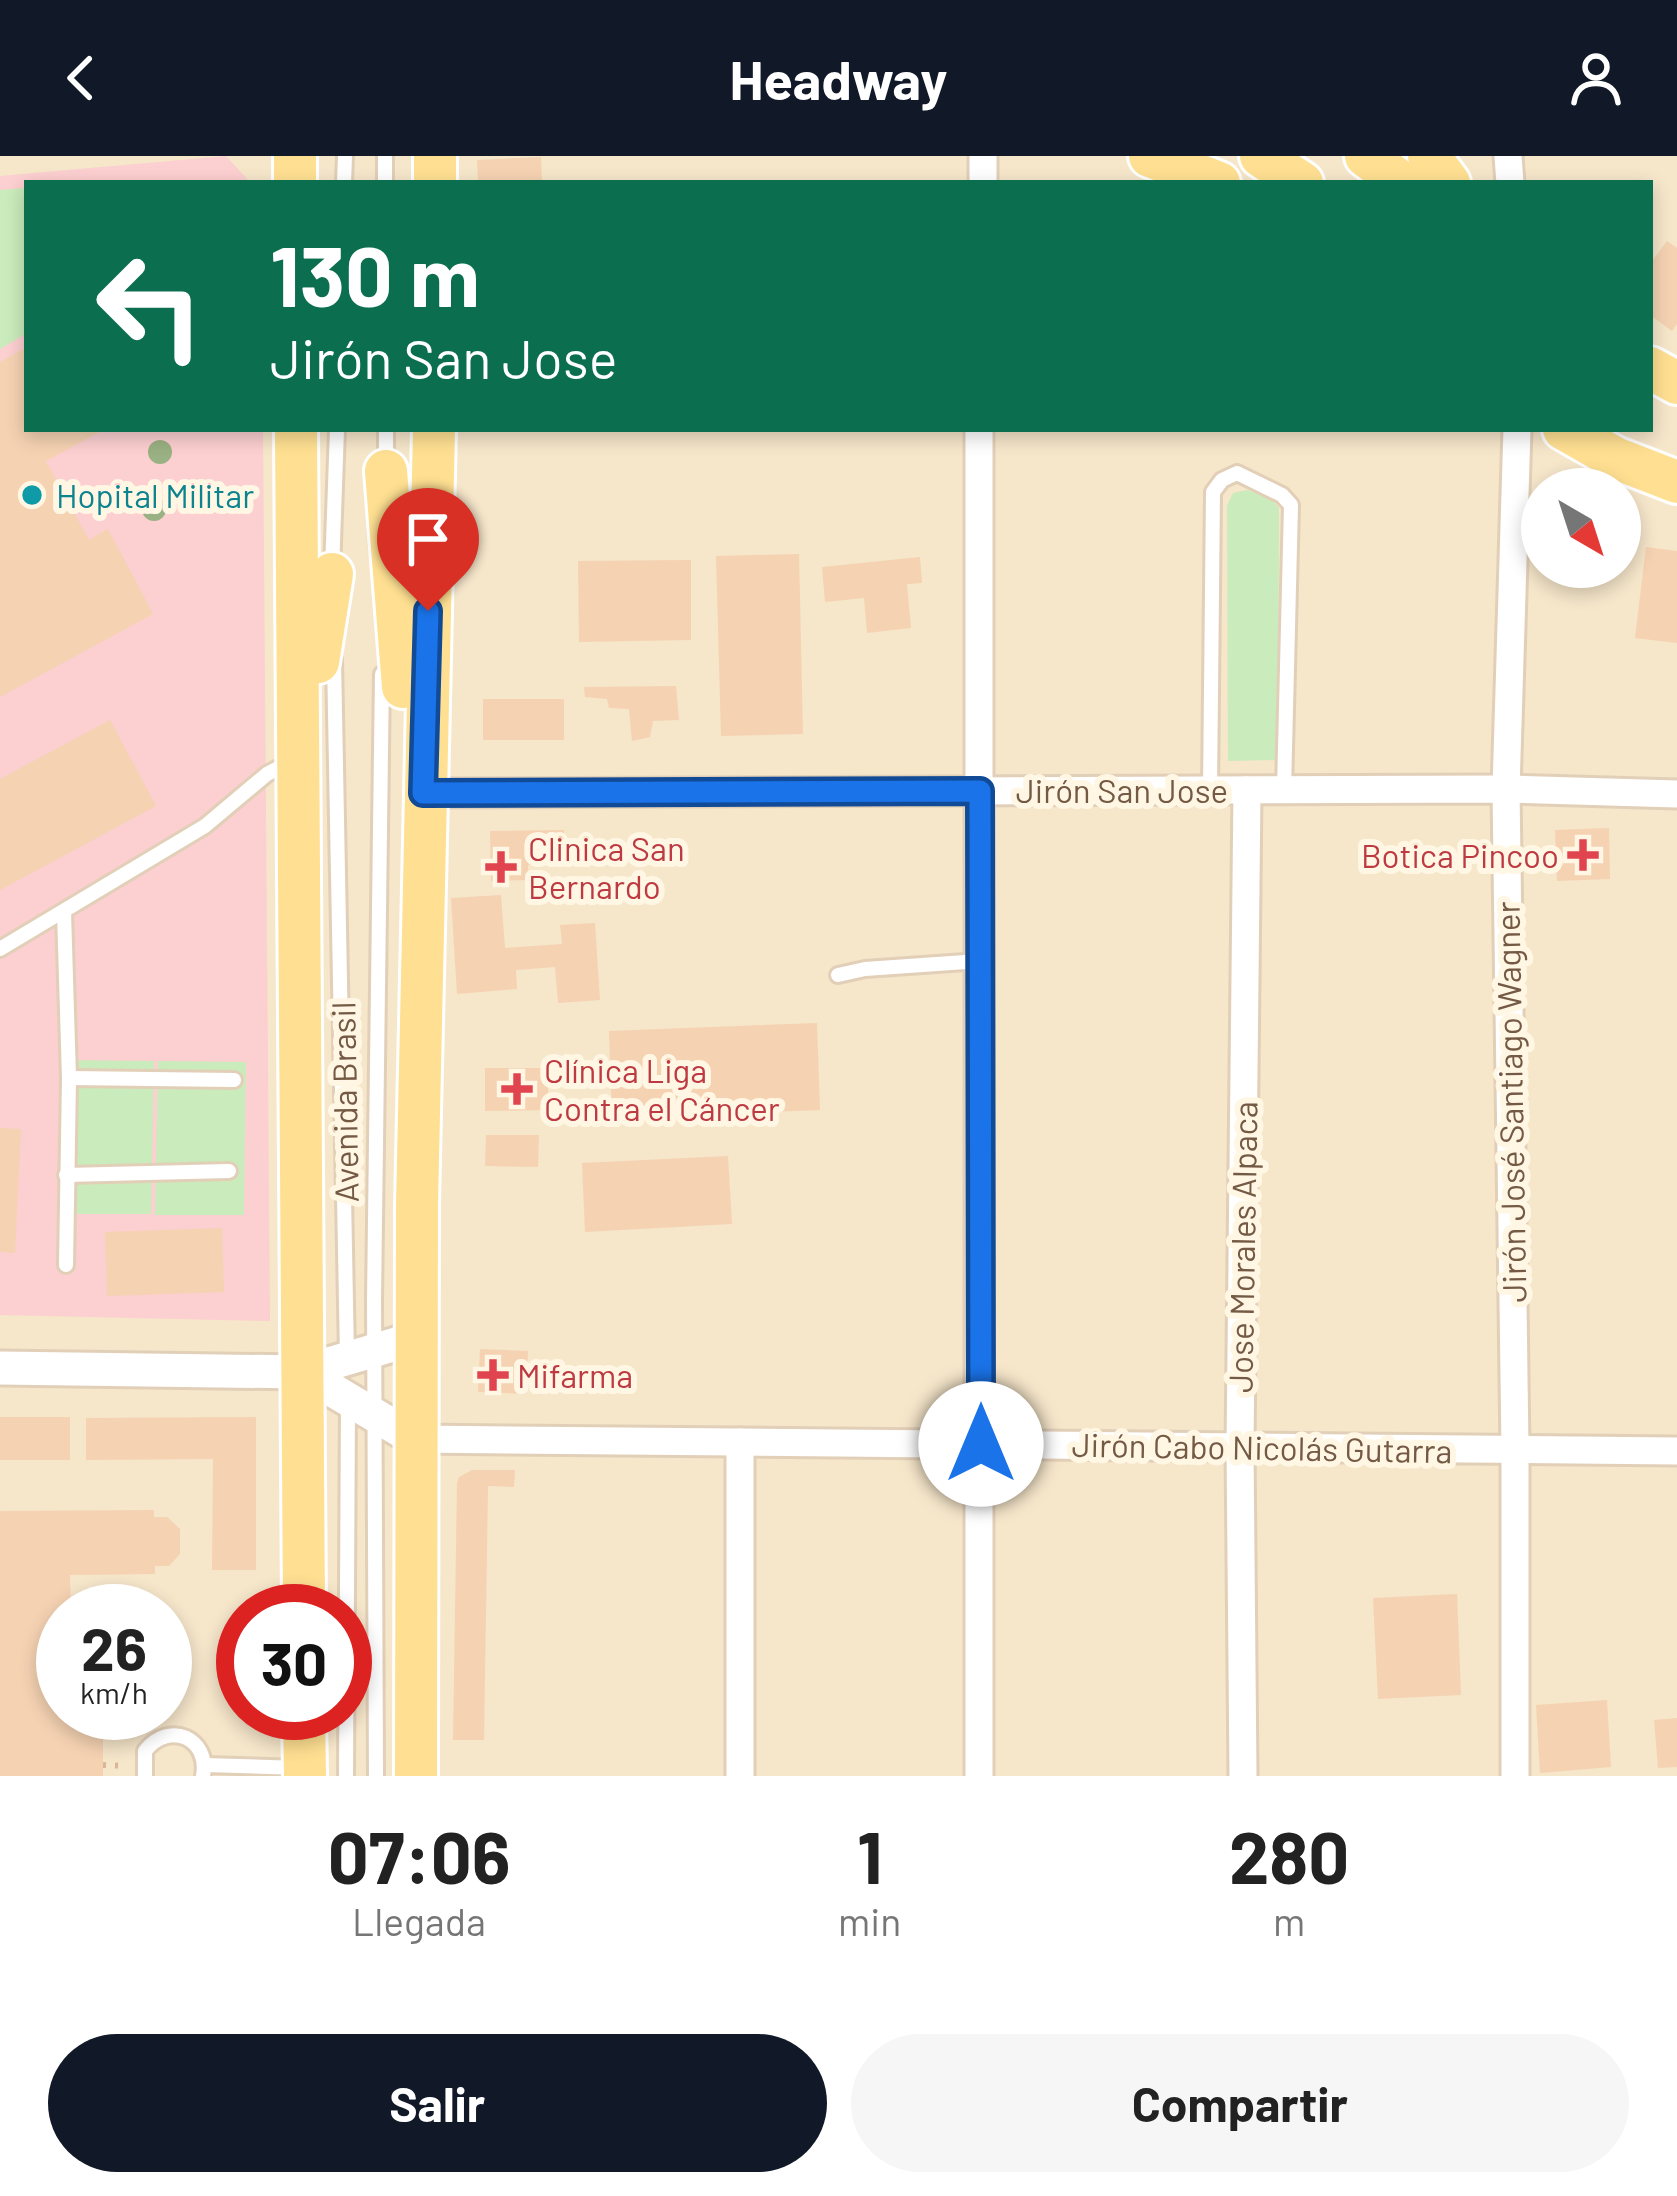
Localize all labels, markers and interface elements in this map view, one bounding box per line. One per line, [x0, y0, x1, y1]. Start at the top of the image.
icon: back [48, 45, 114, 111]
icon: person [1563, 45, 1629, 111]
text: Headway [730, 46, 948, 111]
text: 130 m [270, 223, 480, 324]
icon: left [72, 228, 228, 384]
text: Jirón San Jose [270, 325, 617, 390]
north arrow [1521, 468, 1641, 588]
map controls [1521, 468, 1641, 588]
place label: Hopital Militar [56, 475, 254, 515]
marker: Hopital Militar [19, 482, 45, 508]
pin [377, 488, 479, 611]
icon: arrive [395, 506, 461, 572]
street label: Jirón San Jose [1016, 770, 1228, 810]
place label: Clinica San Bernardo [528, 828, 685, 906]
place label: Botica Pincoo [1361, 835, 1559, 875]
marker: Botica Pincoo [1570, 842, 1596, 868]
marker: Clinica San Bernardo [485, 851, 517, 883]
street label: Jirón José Santiago Wagner [1487, 901, 1533, 1303]
street label: Avenida Brasil [322, 1001, 366, 1203]
place label: Clínica Liga Contra el Cáncer [544, 1050, 780, 1128]
marker: Clínica Liga Contra el Cáncer [501, 1073, 533, 1105]
street label: Jose Morales Alpaca [1219, 1101, 1265, 1393]
place label: Mifarma [517, 1355, 633, 1395]
marker: Mifarma [480, 1362, 506, 1388]
position arrow [918, 1381, 1044, 1507]
street label: Jirón Cabo Nicolás Gutarra [1071, 1424, 1453, 1470]
speed limit sign: 30 [216, 1584, 372, 1740]
text: 26 [81, 1611, 147, 1683]
text: km/h [80, 1674, 148, 1710]
text: 07:06 [328, 1812, 510, 1898]
text: 1 [857, 1812, 882, 1898]
text: 280 [1229, 1812, 1349, 1898]
text: Llegada [352, 1897, 486, 1944]
text: min [838, 1897, 901, 1944]
text: m [1273, 1897, 1305, 1944]
button: Salir [48, 2034, 827, 2172]
button: Compartir [851, 2034, 1629, 2172]

